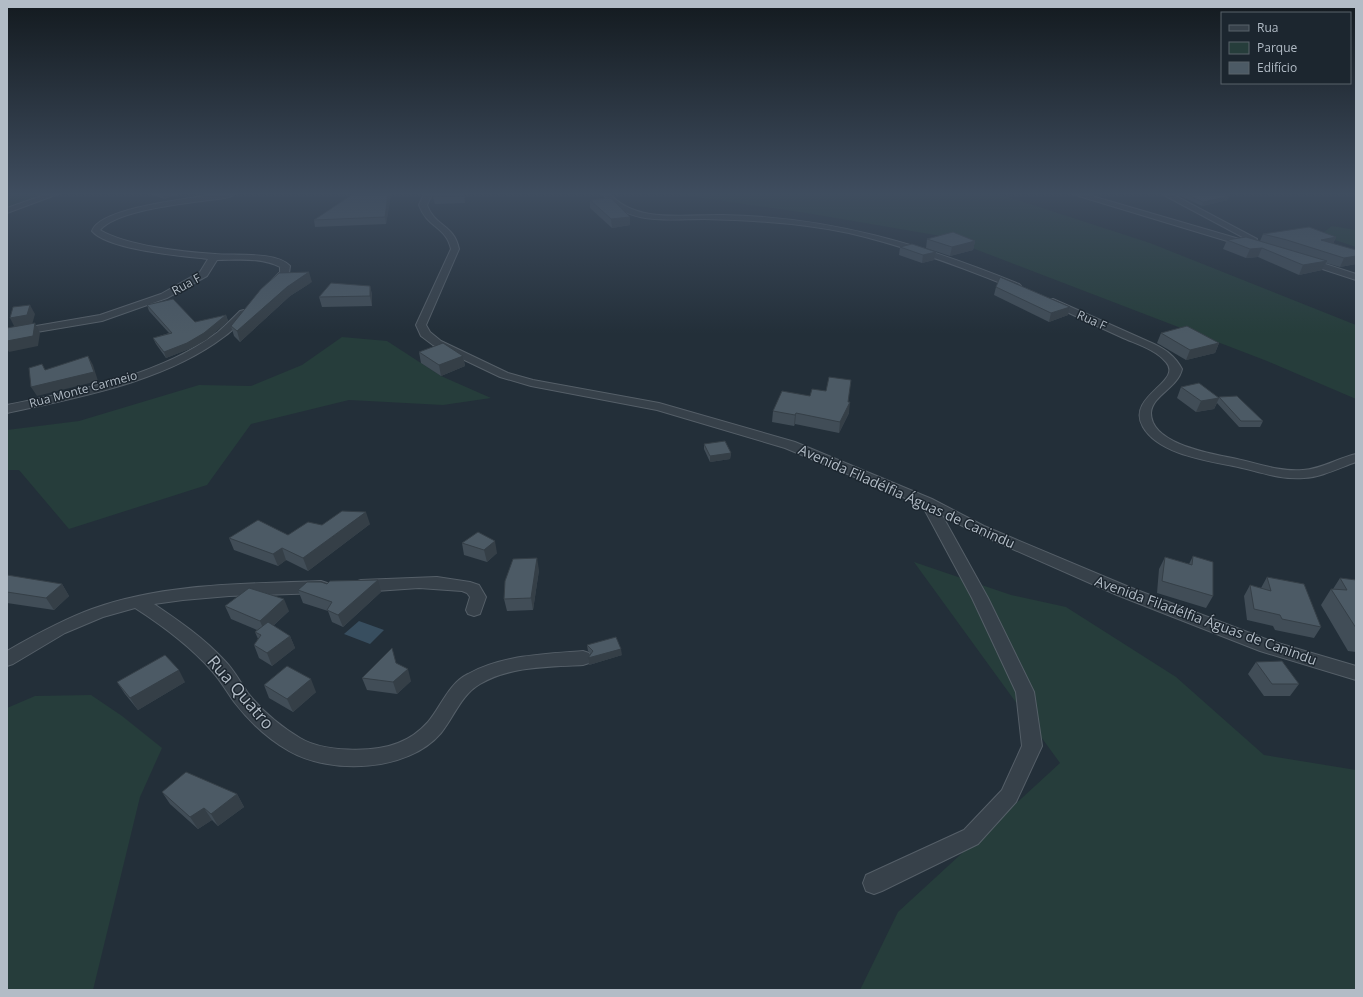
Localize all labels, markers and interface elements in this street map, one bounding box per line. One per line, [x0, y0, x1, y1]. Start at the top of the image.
legend [1221, 12, 1351, 84]
text: Rua [1257, 19, 1278, 36]
text: Parque [1257, 39, 1297, 56]
text: Edifício [1257, 59, 1297, 76]
street label: Rua F [168, 269, 204, 299]
street label: Rua F [1074, 306, 1110, 334]
street label: Rua Monte Carmeio [27, 366, 139, 412]
street label: Avenida Filadélfia Águas de Canindu [796, 439, 1018, 553]
street label: Avenida Filadélfia Águas de Canindu [1092, 571, 1320, 669]
street label: Rua Quatro [202, 650, 280, 734]

